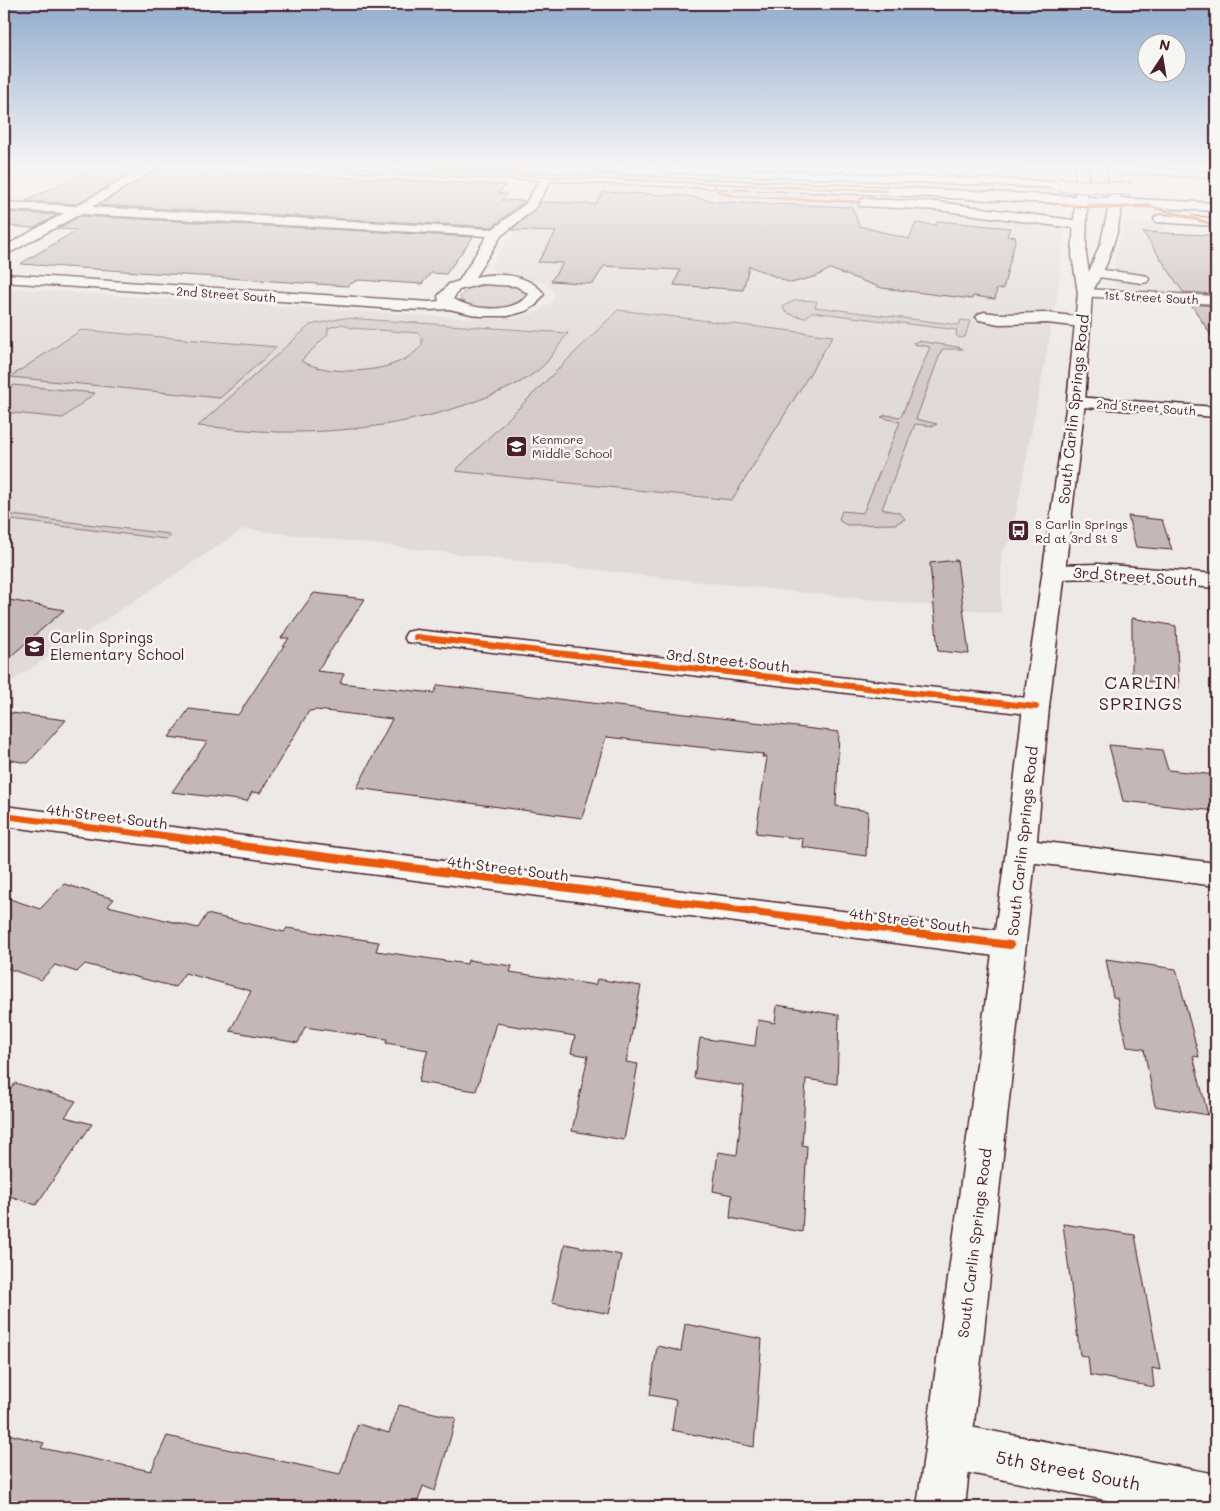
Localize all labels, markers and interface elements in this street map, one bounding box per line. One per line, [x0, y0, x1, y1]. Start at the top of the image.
north arrow [1138, 32, 1188, 82]
text: N [1158, 34, 1172, 55]
street label: 2nd Street South [176, 283, 276, 305]
street label: 1st Street South [1103, 287, 1199, 307]
street label: South Carlin Springs Road [1053, 313, 1093, 505]
street label: 2nd Street South [1096, 396, 1196, 418]
place label: Kenmore Middle School [532, 431, 613, 461]
school or university icon: Kenmore Middle School [504, 434, 528, 458]
place label: S Carlin Springs Rd at 3rd St S [1035, 516, 1128, 546]
bus stop icon: S Carlin Springs Rd at 3rd St S [1007, 519, 1031, 543]
street label: 3rd Street South [1073, 562, 1197, 590]
place label: Carlin Springs Elementary School [50, 627, 185, 664]
school or university icon: Carlin Springs Elementary School [22, 634, 46, 658]
street label: 3rd Street South [665, 644, 791, 676]
district label: CARLIN SPRINGS [1099, 670, 1183, 715]
street label: South Carlin Springs Road [1002, 745, 1042, 937]
street label: 4th Street South [45, 799, 169, 833]
street label: 4th Street South [446, 851, 570, 885]
street label: 4th Street South [848, 903, 972, 937]
street label: South Carlin Springs Road [952, 1147, 996, 1339]
street label: 5th Street South [994, 1444, 1142, 1496]

